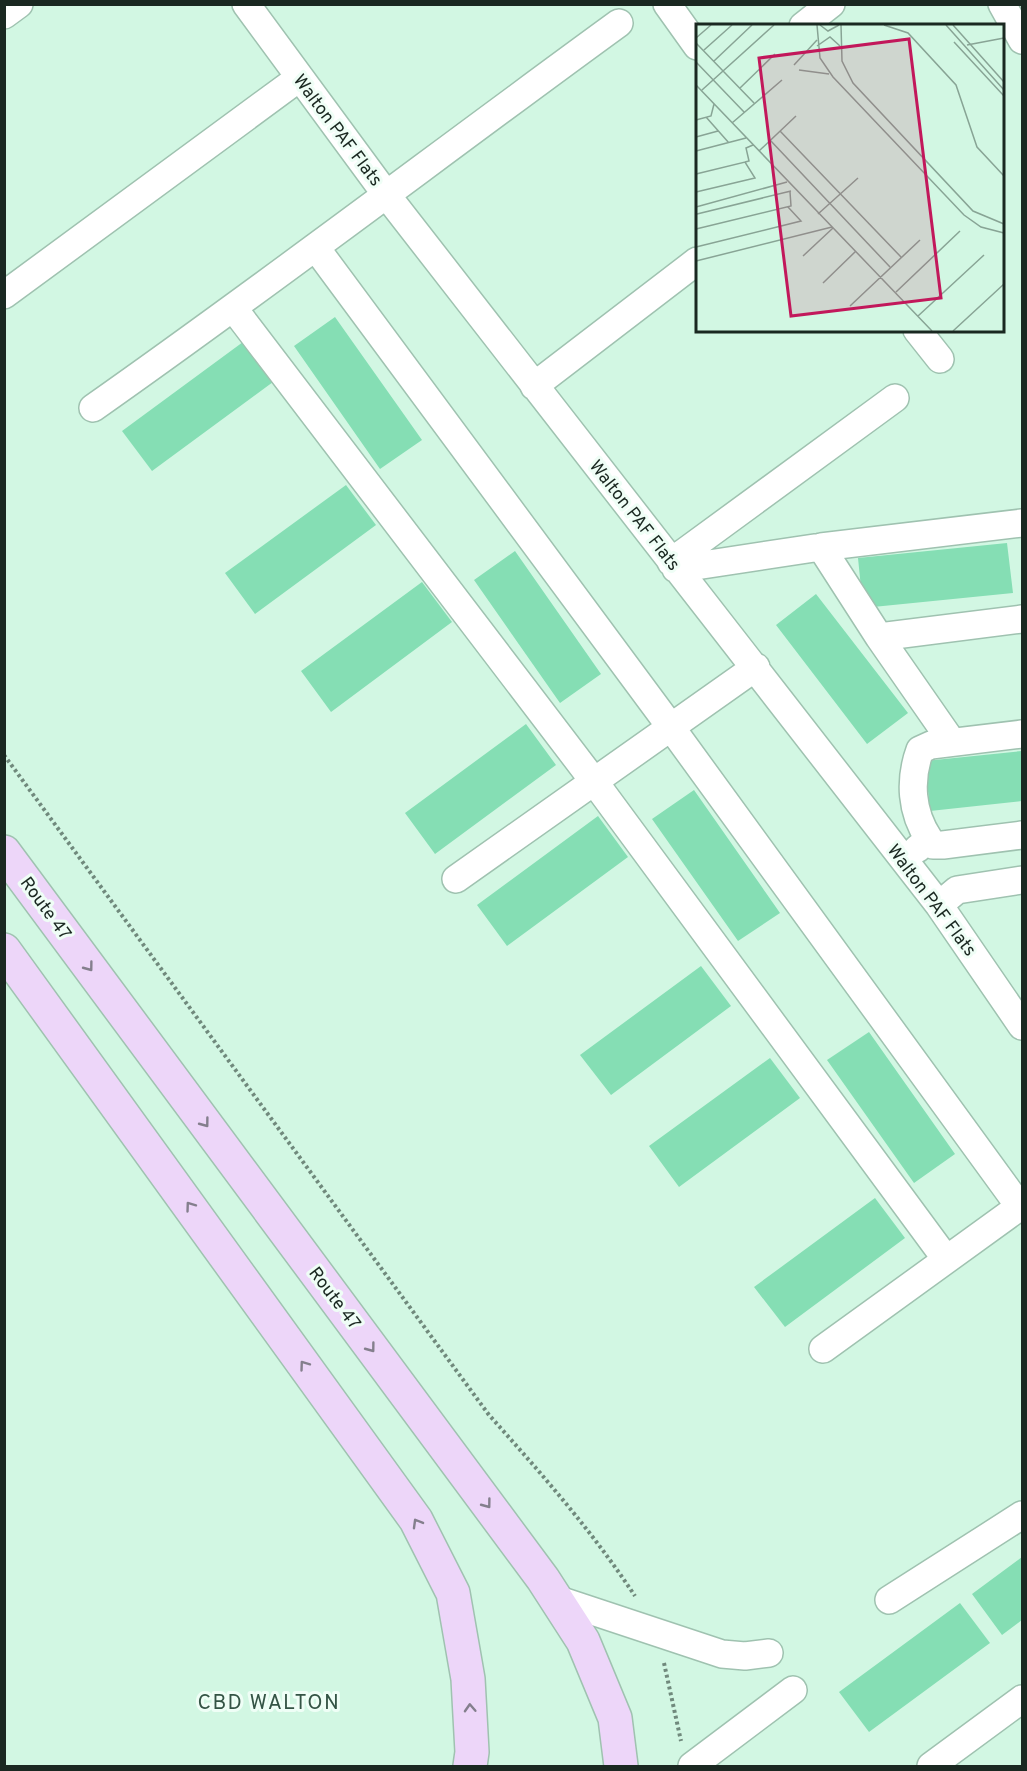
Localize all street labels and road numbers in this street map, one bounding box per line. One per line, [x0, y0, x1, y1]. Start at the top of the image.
street label: Walton PAF Flats [287, 70, 386, 192]
street label: Walton PAF Flats [583, 456, 684, 576]
street label: Walton PAF Flats [881, 840, 980, 962]
street label: Route 47 [14, 873, 75, 945]
street label: Route 47 [303, 1263, 365, 1335]

